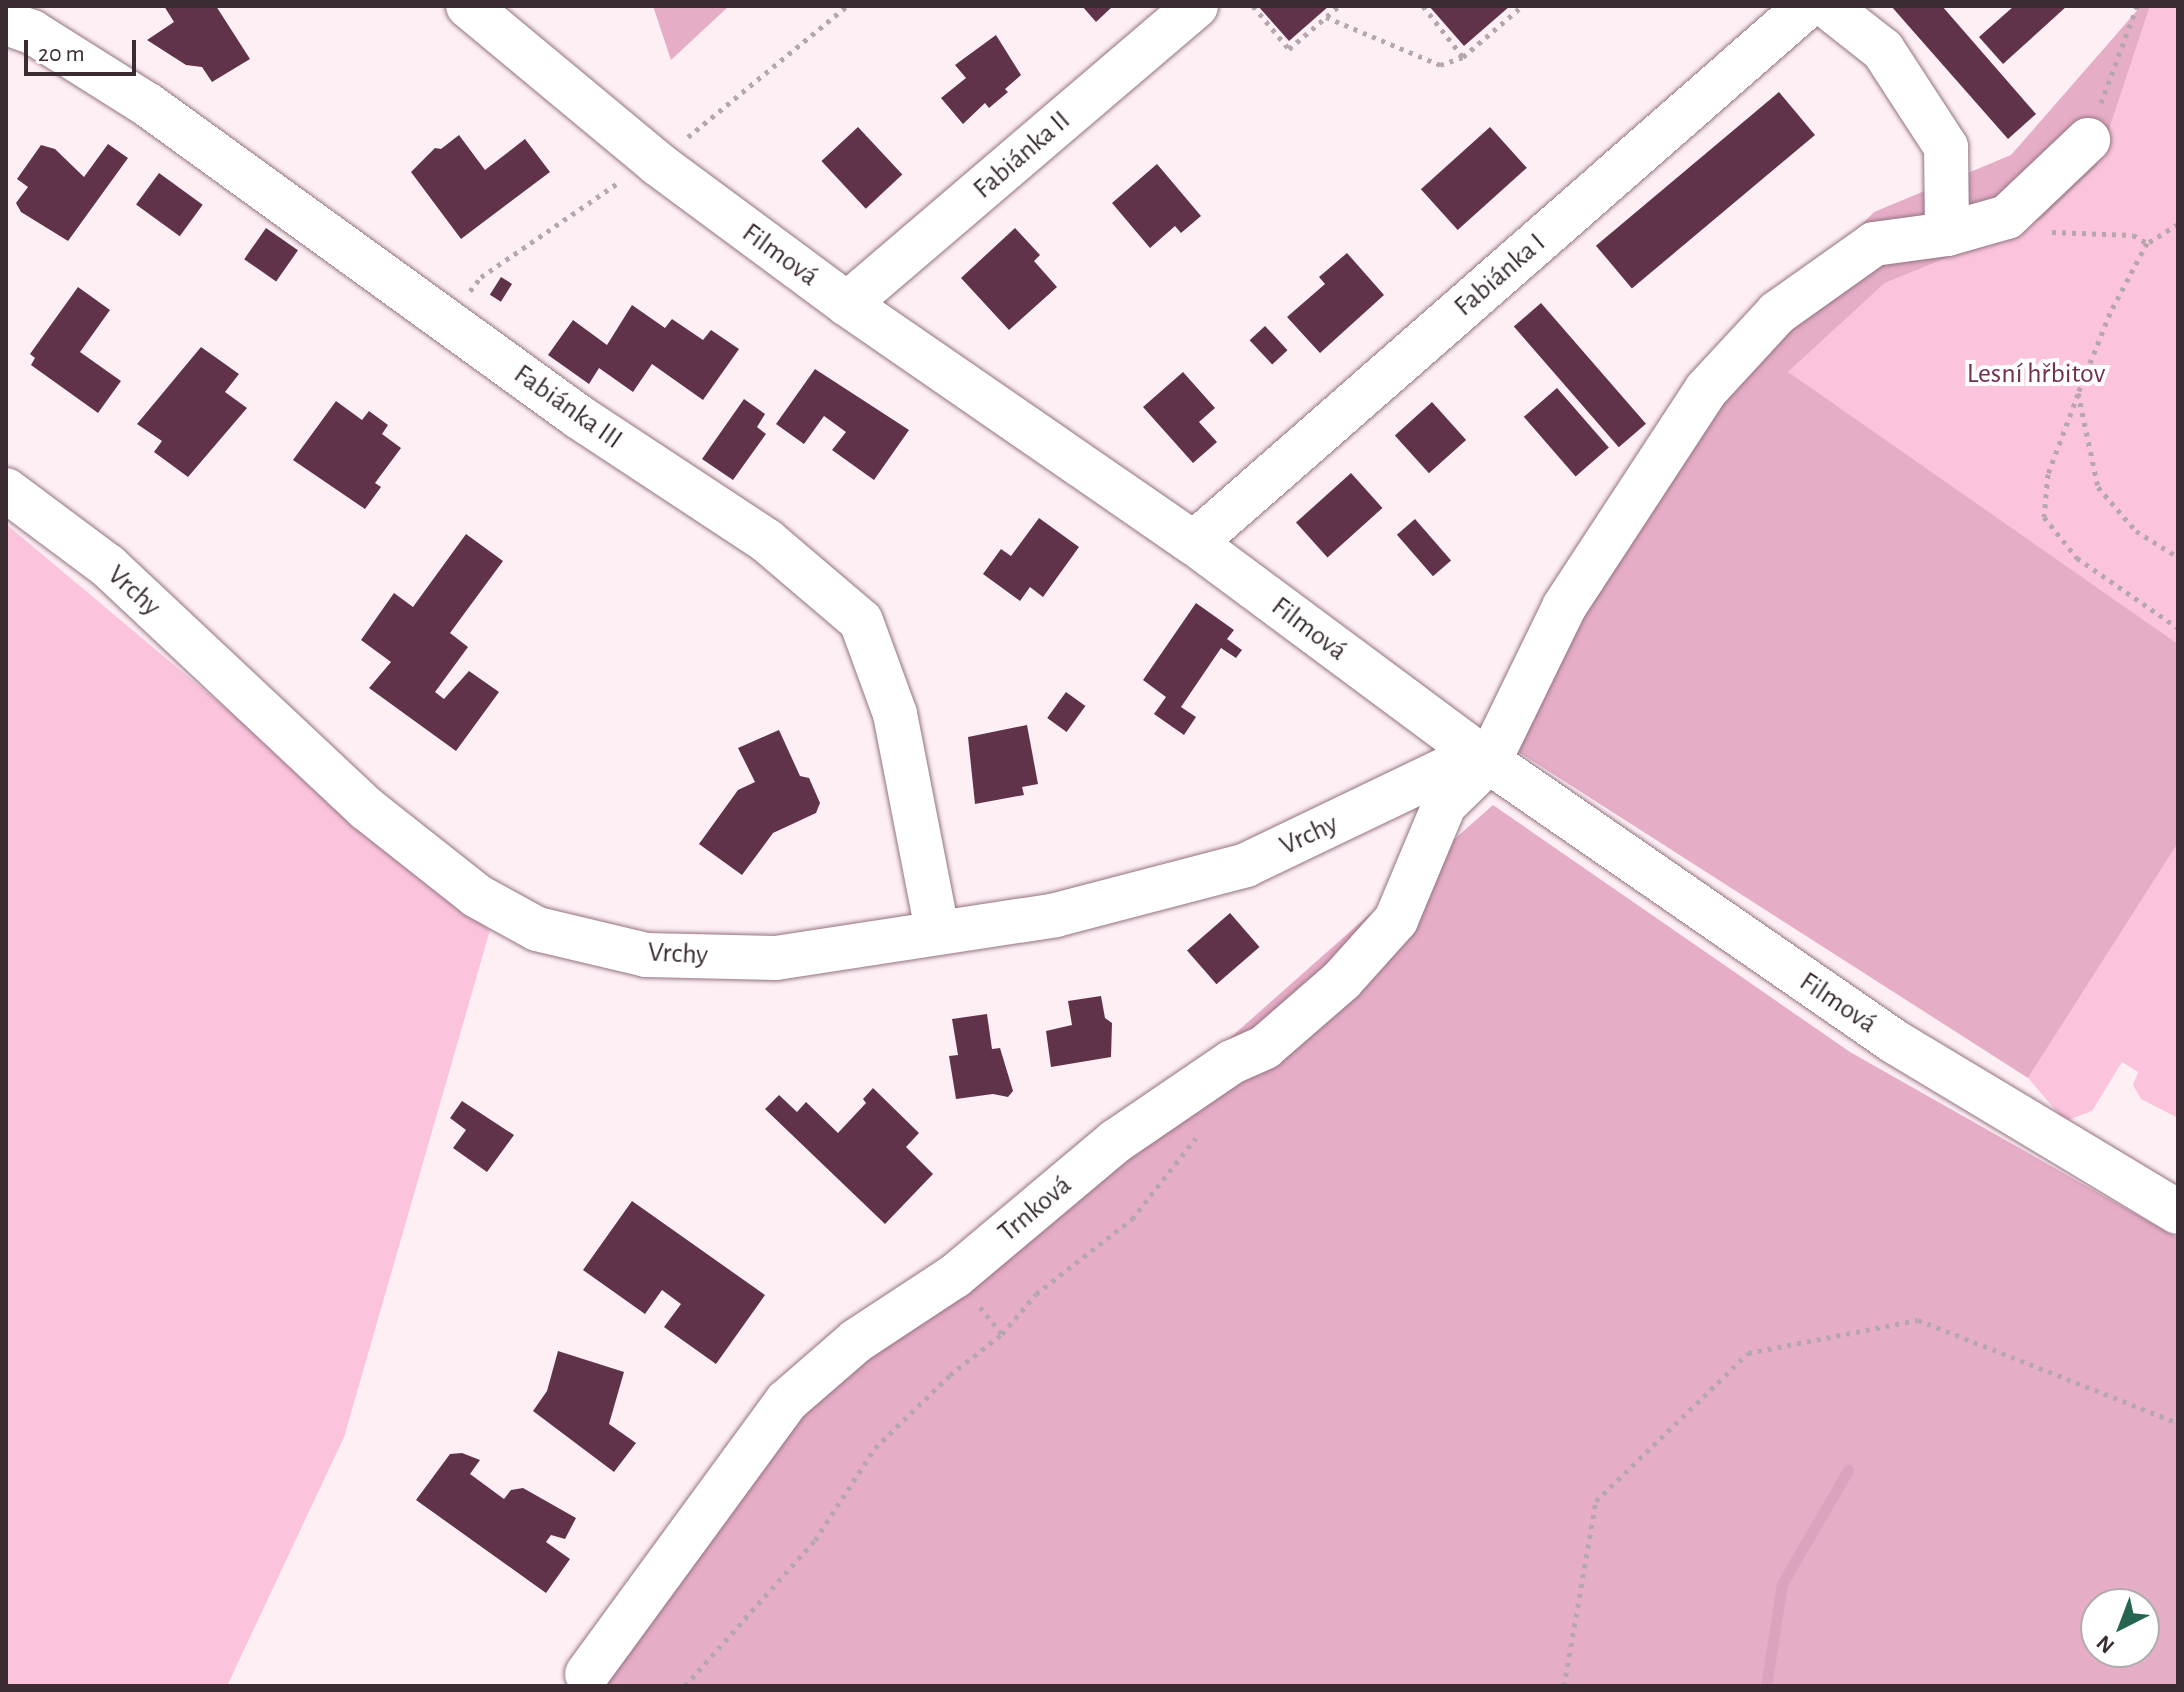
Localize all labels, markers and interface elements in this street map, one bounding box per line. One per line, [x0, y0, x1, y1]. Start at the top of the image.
scale bar [28, 24, 140, 74]
text: 20 m [38, 42, 85, 66]
street label: Fabiánka II [967, 104, 1077, 206]
street label: Filmová [735, 216, 825, 294]
street label: Fabiánka I [1448, 226, 1552, 324]
street label: Fabiánka III [507, 357, 629, 457]
park label: Lesní hřbitov [1967, 357, 2105, 391]
street label: Vrchy [100, 558, 168, 624]
street label: Filmová [1265, 590, 1353, 668]
street label: Vrchy [1275, 807, 1343, 863]
street label: Vrchy [647, 936, 709, 972]
street label: Filmová [1793, 965, 1883, 1041]
street label: Trnková [991, 1169, 1079, 1249]
north arrow [2080, 1588, 2160, 1668]
text: N [2092, 1631, 2118, 1658]

